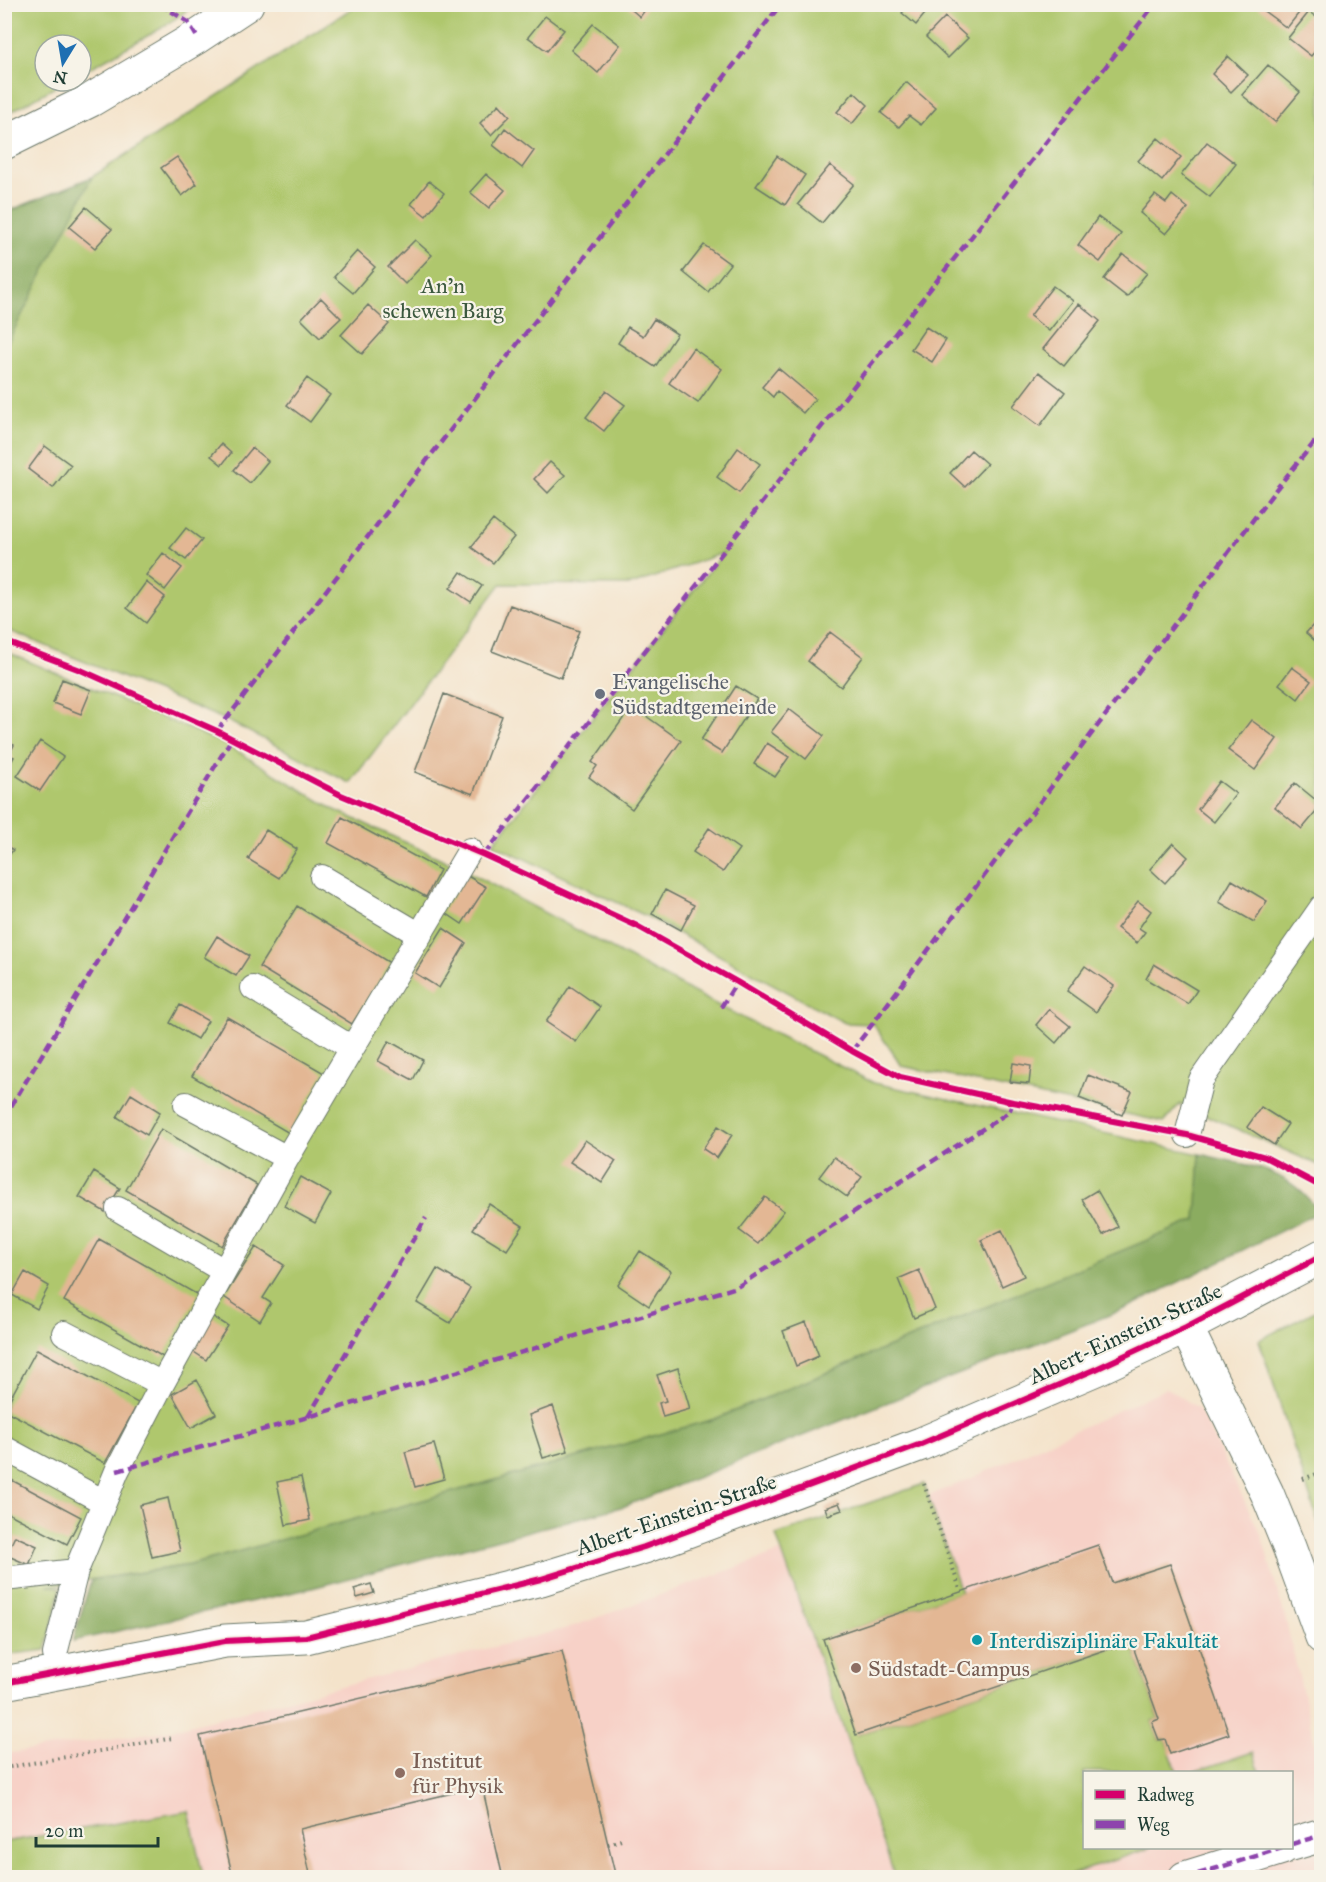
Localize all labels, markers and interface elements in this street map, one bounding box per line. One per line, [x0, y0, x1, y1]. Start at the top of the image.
north arrow [33, 33, 93, 93]
text: N [51, 67, 69, 88]
park label: An'n schewen Barg [383, 272, 504, 324]
place label: Evangelische Südstadtgemeinde [612, 668, 776, 720]
marker: Evangelische Südstadtgemeinde [593, 687, 607, 701]
street label: Albert-Einstein-Straße [1023, 1277, 1226, 1390]
street label: Albert-Einstein-Straße [572, 1468, 780, 1562]
place label: Interdisziplinäre Fakultät [989, 1627, 1219, 1654]
marker: Interdisziplinäre Fakultät [970, 1633, 984, 1647]
place label: Südstadt-Campus [868, 1655, 1030, 1682]
marker: Südstadt-Campus [849, 1661, 863, 1675]
place label: Institut für Physik [412, 1747, 504, 1799]
marker: Institut für Physik [393, 1766, 407, 1780]
legend [1083, 1771, 1293, 1849]
text: Radweg [1137, 1784, 1194, 1807]
scale bar [36, 1810, 158, 1848]
text: Weg [1137, 1814, 1170, 1837]
text: 20 m [45, 1820, 83, 1842]

